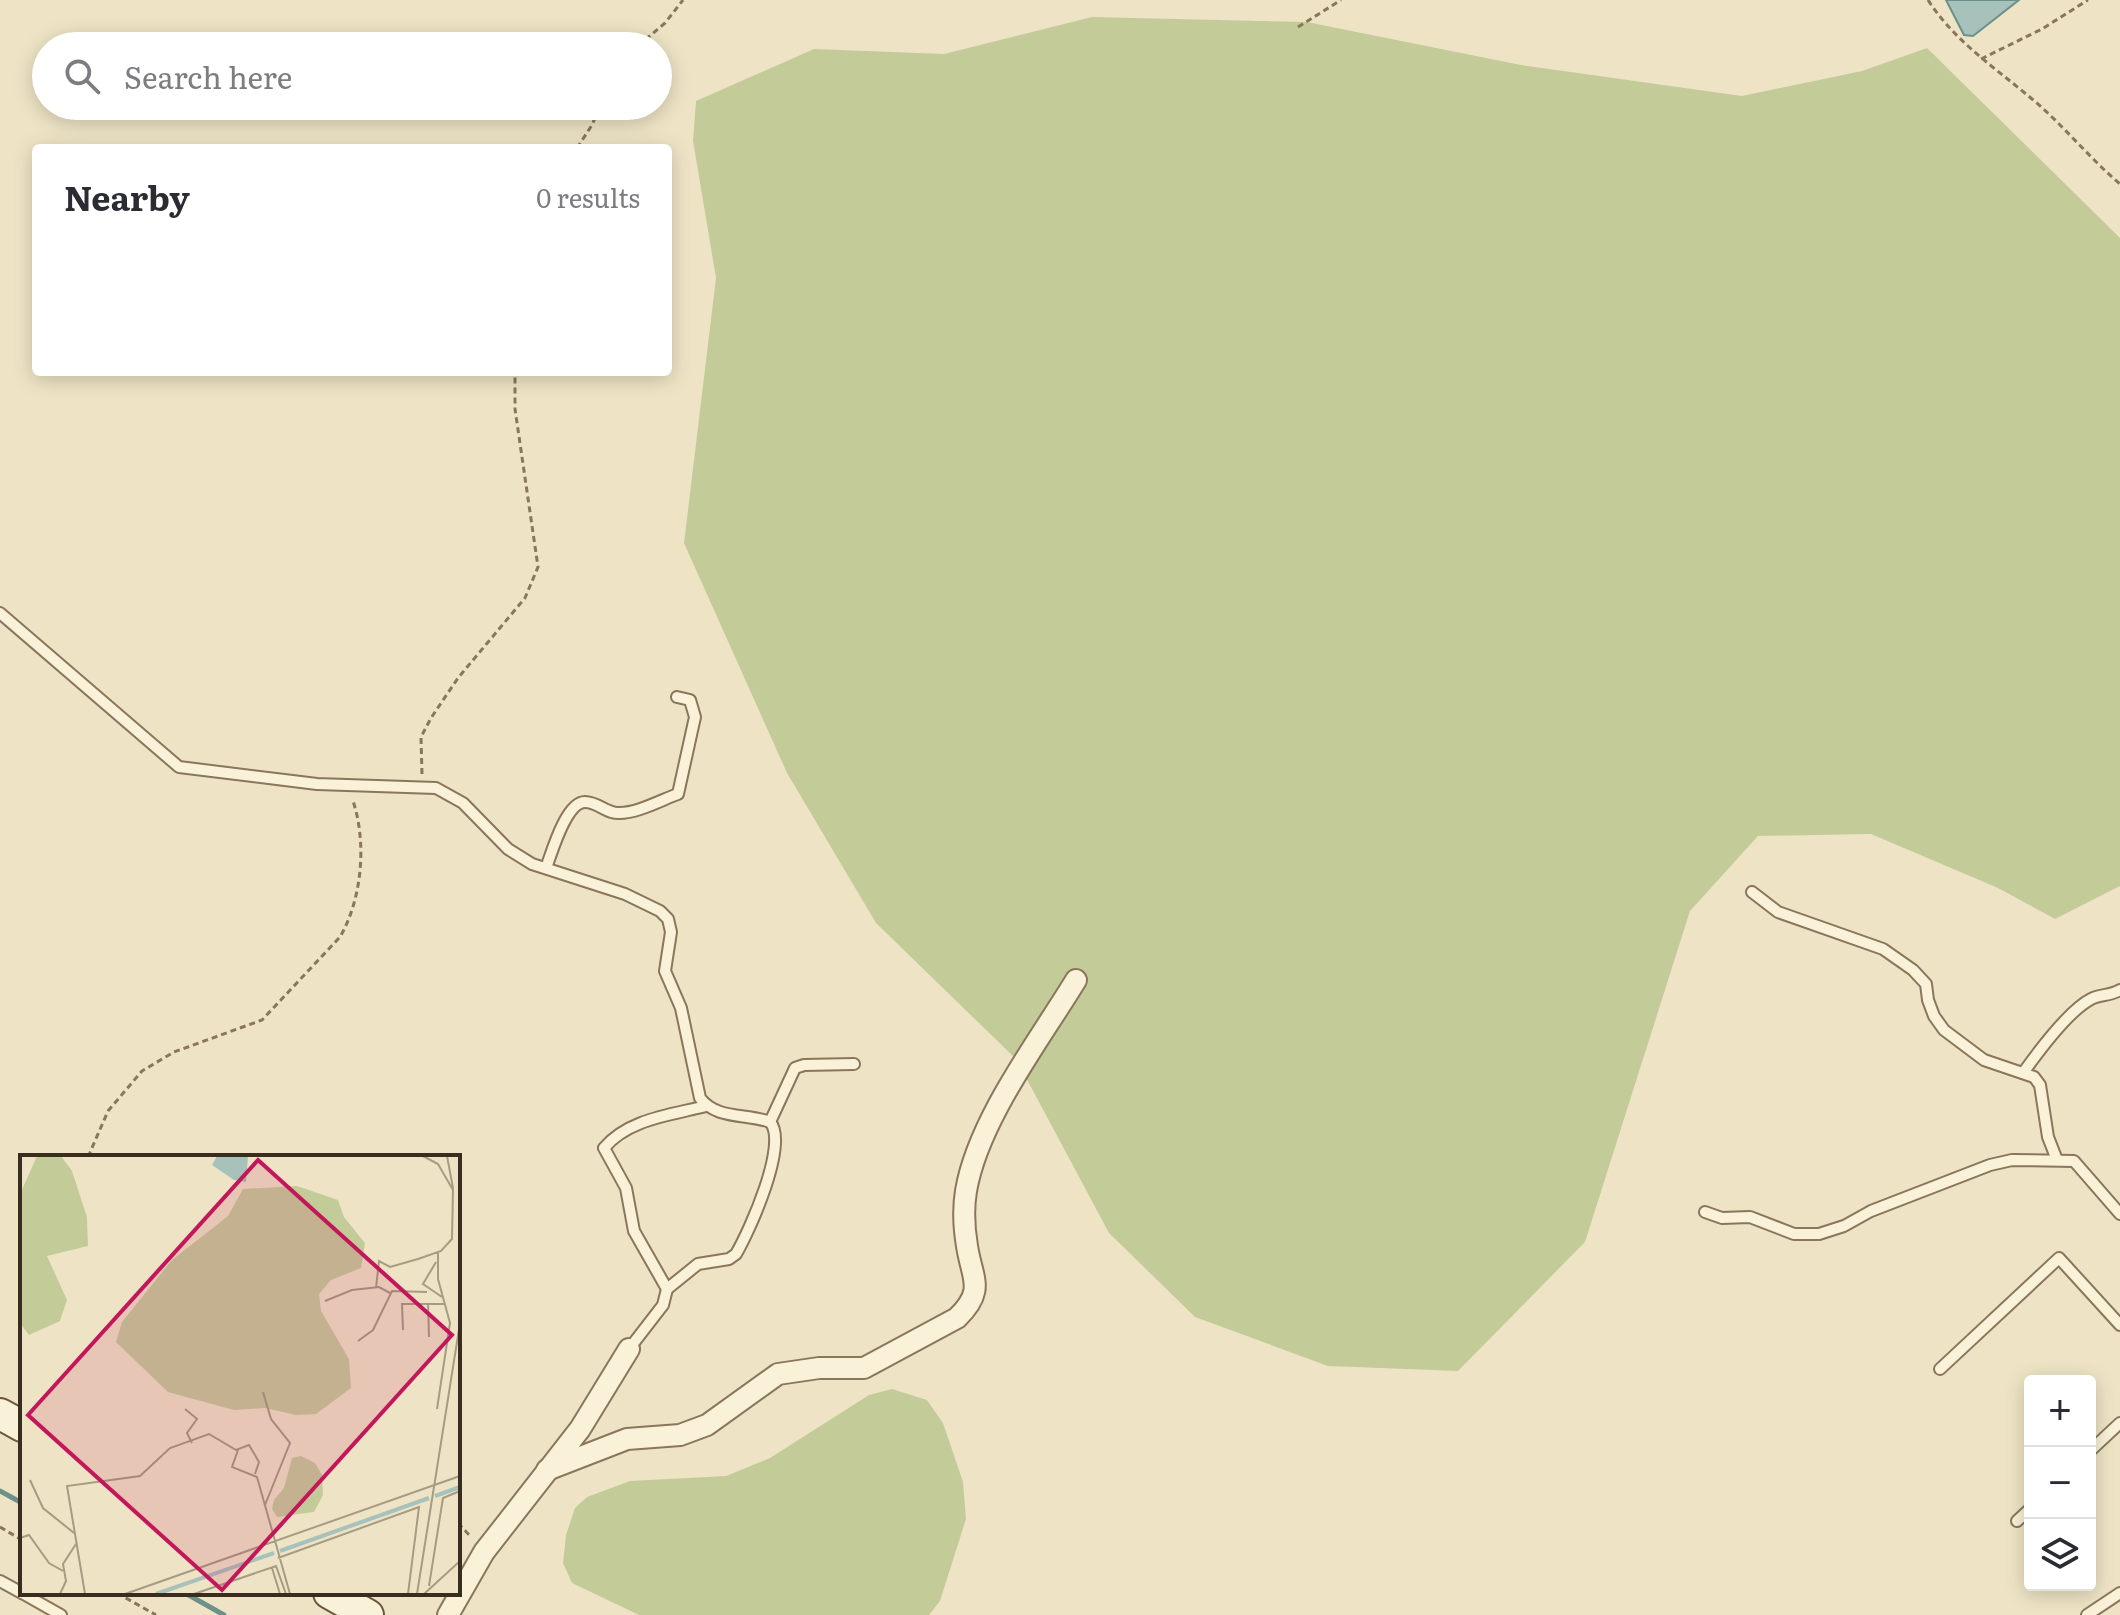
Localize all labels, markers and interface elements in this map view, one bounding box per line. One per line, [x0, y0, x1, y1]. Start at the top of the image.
search box [32, 32, 672, 120]
icon: search [60, 54, 104, 98]
text: Search here [124, 54, 292, 98]
text: Nearby [64, 171, 190, 221]
text: 0 results [536, 177, 640, 216]
inset map [20, 1155, 460, 1595]
map controls [2024, 1375, 2096, 1591]
button: + [2024, 1375, 2096, 1447]
button: − [2024, 1447, 2096, 1519]
button: layers [2024, 1519, 2096, 1591]

